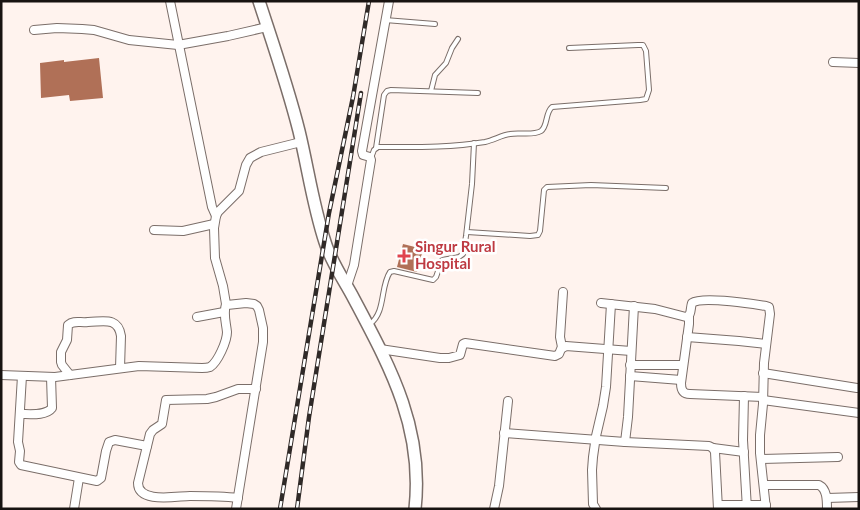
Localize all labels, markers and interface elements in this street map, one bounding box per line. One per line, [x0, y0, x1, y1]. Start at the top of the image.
place label: Singur Rural Hospital [415, 237, 495, 272]
marker: Singur Rural Hospital [397, 249, 411, 263]

